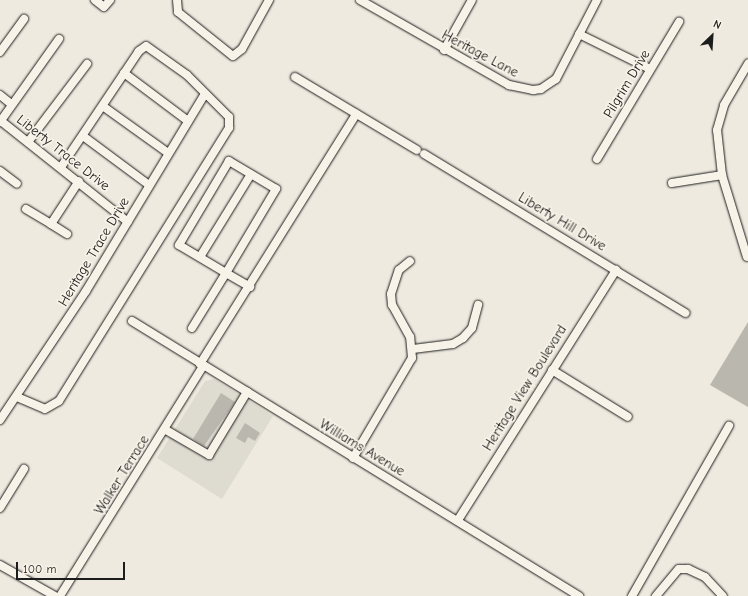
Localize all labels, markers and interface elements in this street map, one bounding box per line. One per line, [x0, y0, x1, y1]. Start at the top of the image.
north arrow [692, 16, 732, 56]
text: N [711, 17, 723, 32]
street label: Heritage Lane [439, 27, 521, 81]
street label: Pilgrim Drive [600, 47, 654, 121]
street label: Liberty Trace Drive [13, 111, 113, 195]
street label: Liberty Hill Drive [515, 189, 609, 255]
street label: Heritage Trace Drive [55, 194, 133, 310]
street label: Heritage View Boulevard [479, 322, 571, 454]
street label: Williams Avenue [316, 416, 408, 480]
street label: Walker Terrace [91, 432, 153, 518]
scale bar [18, 554, 127, 580]
text: 100 m [23, 562, 56, 576]

